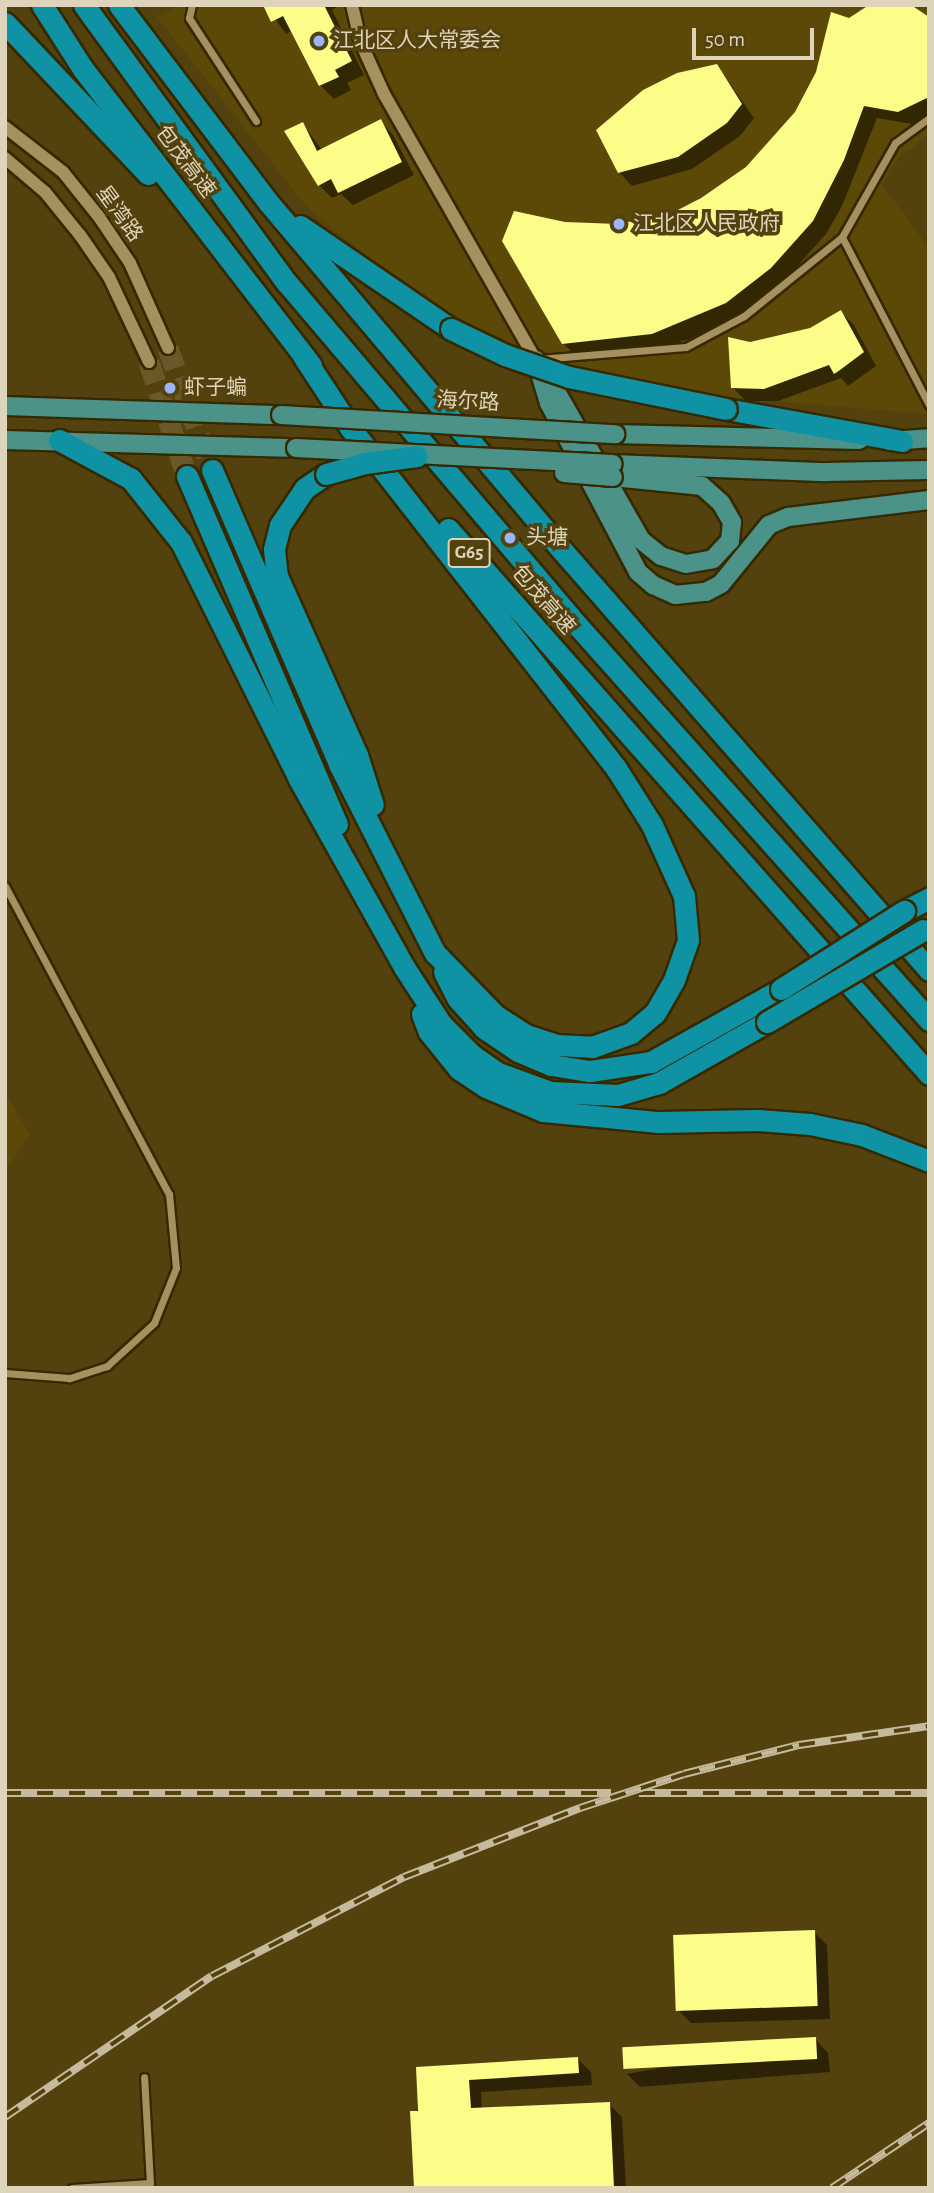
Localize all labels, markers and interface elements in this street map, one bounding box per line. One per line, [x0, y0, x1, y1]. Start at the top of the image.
scale bar [696, 14, 818, 58]
place label: 江北区人大常委会 [333, 28, 501, 54]
text: 50 m [705, 29, 745, 50]
marker: 江北区人大常委会 [311, 33, 327, 49]
street label: 包茂高速 [150, 121, 220, 203]
street label: 星湾路 [90, 181, 148, 247]
place label: 江北区人民政府 [633, 211, 780, 237]
marker: 江北区人民政府 [611, 216, 627, 232]
place label: 虾子蝙 [184, 375, 247, 401]
marker: 虾子蝙 [162, 380, 178, 396]
street label: 海尔路 [436, 388, 500, 416]
place label: 头塘 [526, 525, 568, 551]
marker: 头塘 [500, 528, 520, 548]
road number: G65 [446, 538, 492, 568]
street label: 包茂高速 [506, 560, 580, 640]

